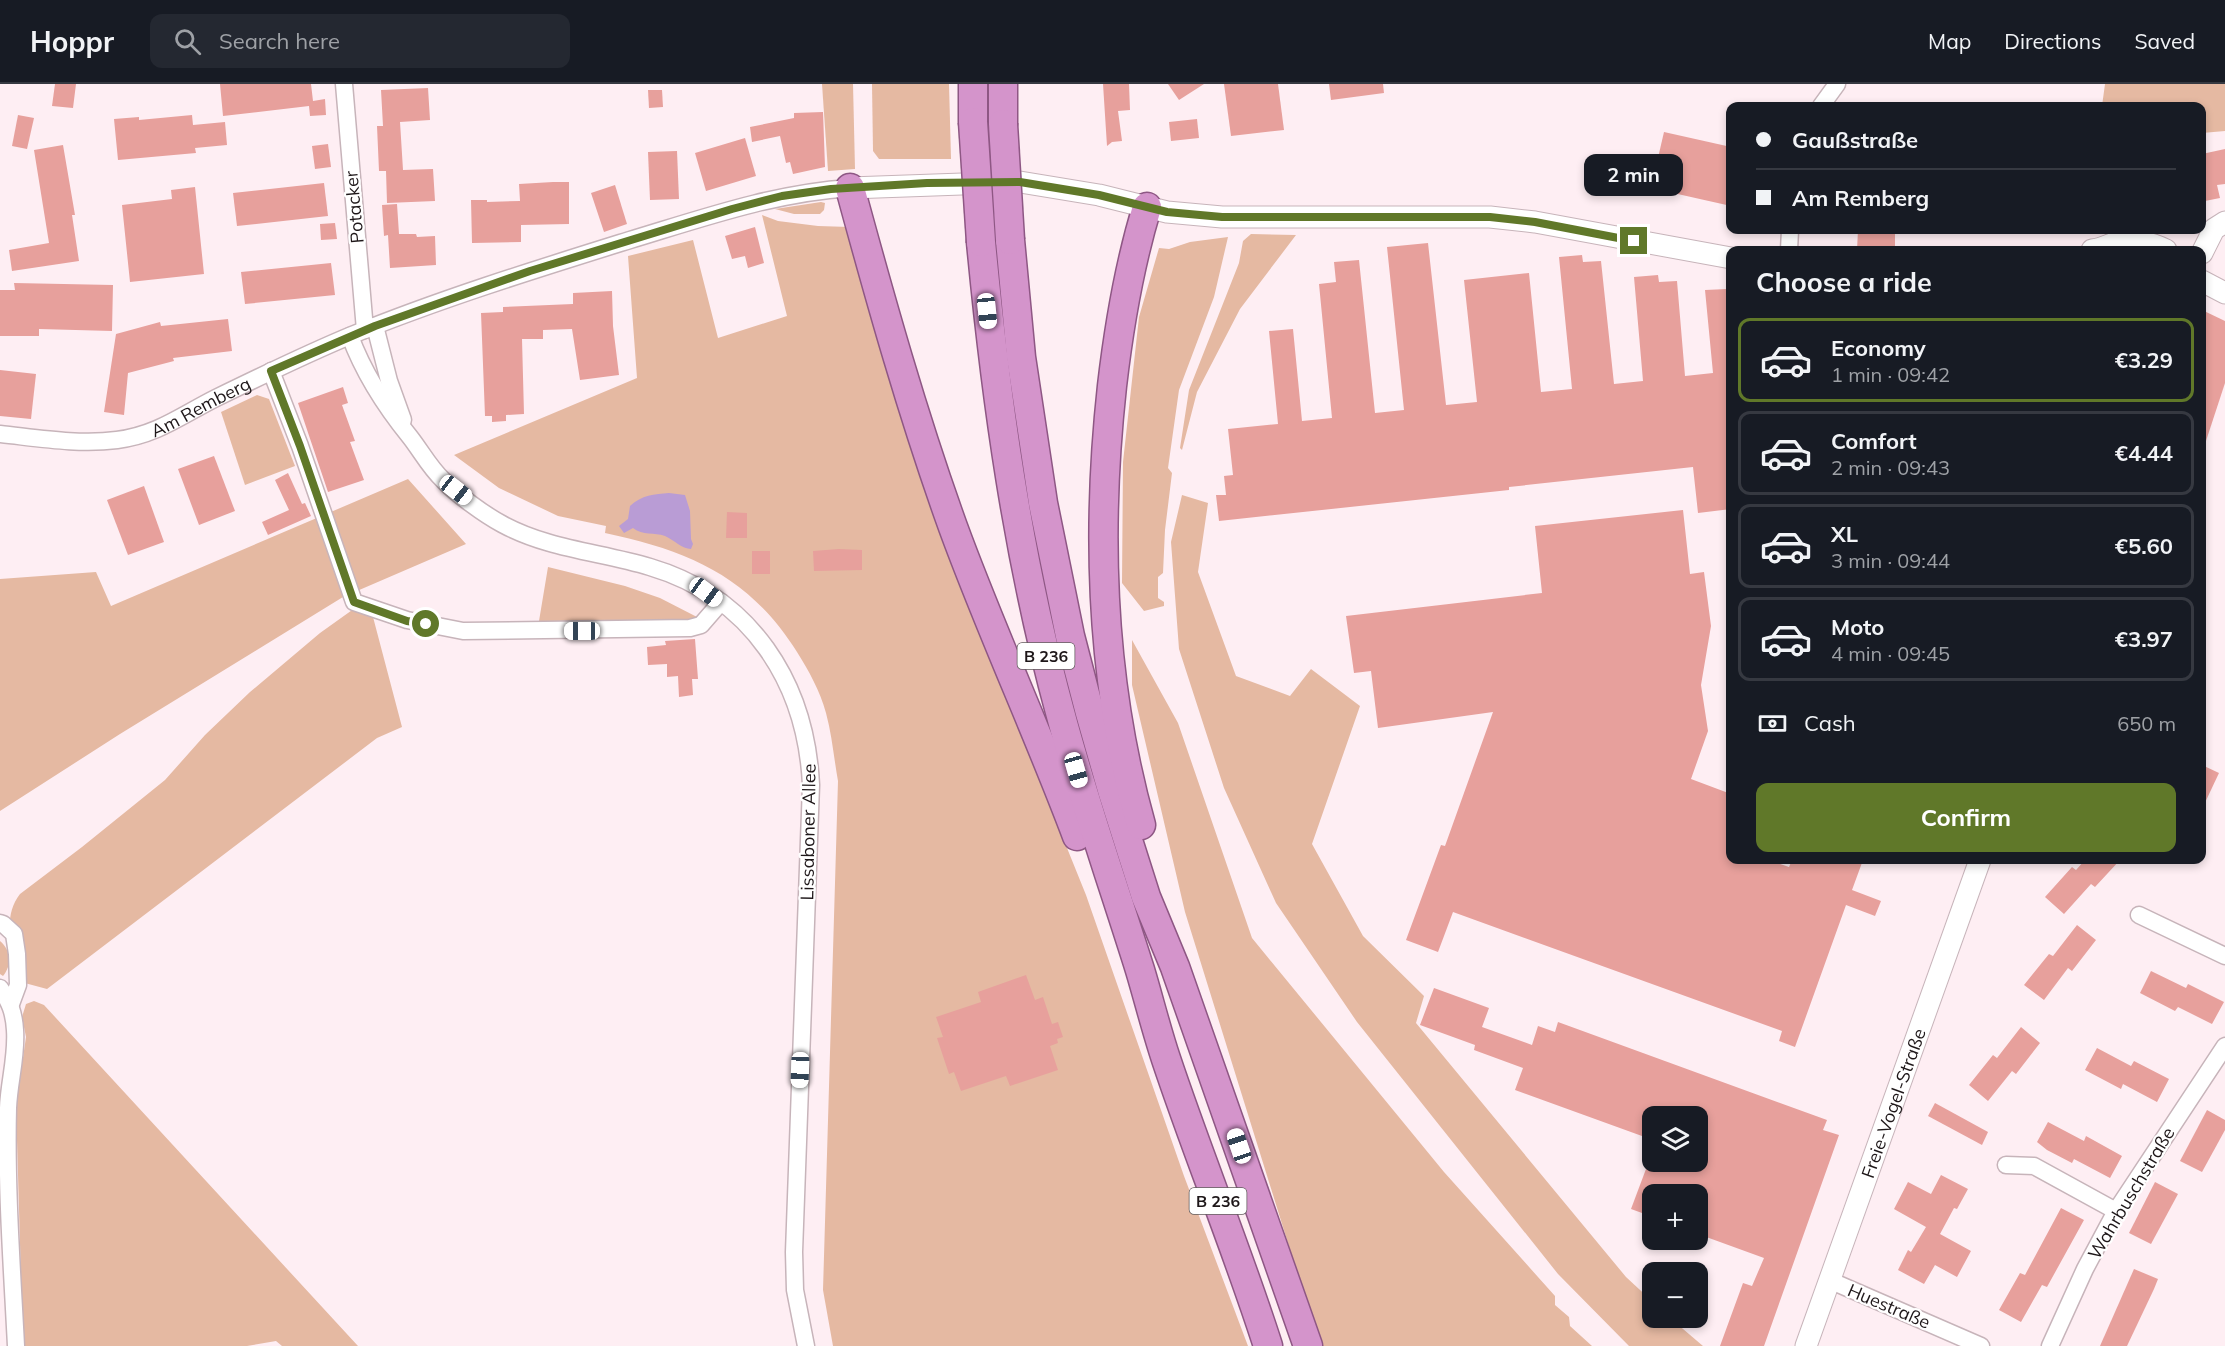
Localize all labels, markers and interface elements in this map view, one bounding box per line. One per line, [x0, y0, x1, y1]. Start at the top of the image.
search box [150, 14, 570, 68]
text: Hoppr [30, 24, 114, 59]
icon: search [171, 25, 204, 58]
text: Search here [219, 27, 340, 55]
text: Map [1928, 28, 1971, 54]
text: Directions [2004, 28, 2101, 54]
text: Saved [2134, 28, 2195, 54]
text: Gaußstraße [1792, 126, 1918, 154]
callout: 2 min [1584, 154, 1684, 196]
text: 2 min [1607, 162, 1660, 187]
street label: Potacker [339, 169, 369, 244]
text: Am Remberg [1792, 184, 1929, 212]
route end [1620, 227, 1647, 254]
text: Choose a ride [1756, 265, 1932, 299]
car [976, 292, 998, 330]
icon: car [1759, 333, 1813, 387]
text: Economy [1831, 334, 1926, 362]
text: €3.29 [2115, 346, 2173, 374]
text: 1 min · 09:42 [1831, 362, 1950, 387]
street label: Am Remberg [147, 371, 254, 442]
icon: car [1759, 426, 1813, 480]
text: Comfort [1831, 427, 1917, 455]
text: €4.44 [2115, 439, 2173, 467]
text: 2 min · 09:43 [1831, 455, 1950, 480]
car [436, 472, 476, 508]
icon: car [1759, 519, 1813, 573]
text: XL [1831, 520, 1858, 548]
text: €5.60 [2115, 532, 2173, 560]
text: 3 min · 09:44 [1831, 548, 1950, 573]
car [686, 574, 726, 610]
route start [412, 610, 439, 637]
icon: car [1759, 612, 1813, 666]
text: Moto [1831, 613, 1884, 641]
car [564, 622, 600, 640]
text: €3.97 [2115, 625, 2173, 653]
text: 4 min · 09:45 [1831, 641, 1950, 666]
road number: B 236 [1018, 643, 1074, 669]
icon: cash [1756, 707, 1789, 740]
text: Cash [1804, 709, 1856, 737]
text: 650 m [2117, 711, 2176, 736]
car [1062, 750, 1090, 790]
street label: Lissaboner Allee [795, 763, 821, 901]
button: Confirm [1756, 783, 2176, 852]
street label: Freie-Vogel-Straße [1856, 1025, 1930, 1181]
car [790, 1052, 810, 1088]
map controls [1642, 1106, 1708, 1328]
button: layers [1642, 1106, 1708, 1172]
street label: Wahrbuschstraße [2083, 1123, 2179, 1263]
car [1225, 1126, 1253, 1166]
button: + [1642, 1184, 1708, 1250]
road number: B 236 [1190, 1188, 1246, 1214]
button: − [1642, 1262, 1708, 1328]
street label: Huestraße [1844, 1278, 1934, 1334]

